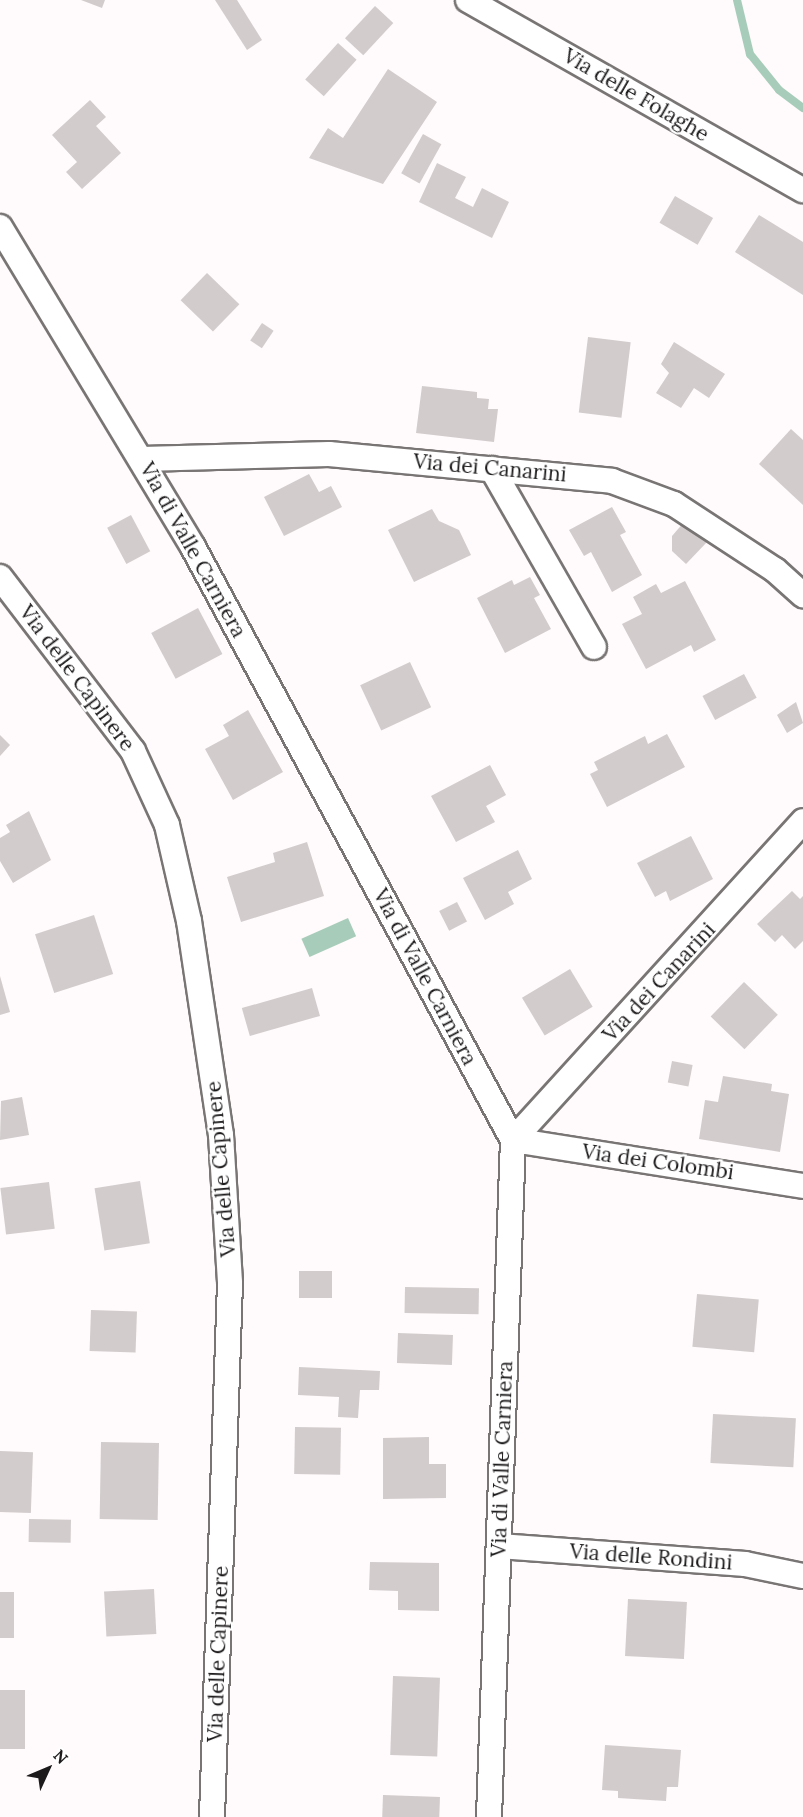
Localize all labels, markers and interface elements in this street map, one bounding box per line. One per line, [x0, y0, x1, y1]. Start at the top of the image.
street label: Via delle Folaghe [559, 43, 713, 147]
street label: Via dei Canarini [412, 449, 568, 487]
street label: Via di Valle Carniera [134, 458, 252, 642]
street label: Via delle Capinere [14, 600, 140, 756]
street label: Via di Valle Carniera [368, 884, 482, 1070]
street label: Via dei Canarini [597, 917, 721, 1047]
street label: Via delle Capinere [201, 1080, 241, 1258]
street label: Via dei Colombi [581, 1139, 735, 1185]
street label: Via di Valle Carniera [486, 1360, 518, 1558]
street label: Via delle Rondini [569, 1539, 733, 1575]
street label: Via delle Capinere [202, 1565, 234, 1743]
north arrow [18, 1739, 78, 1799]
text: N [49, 1745, 72, 1768]

